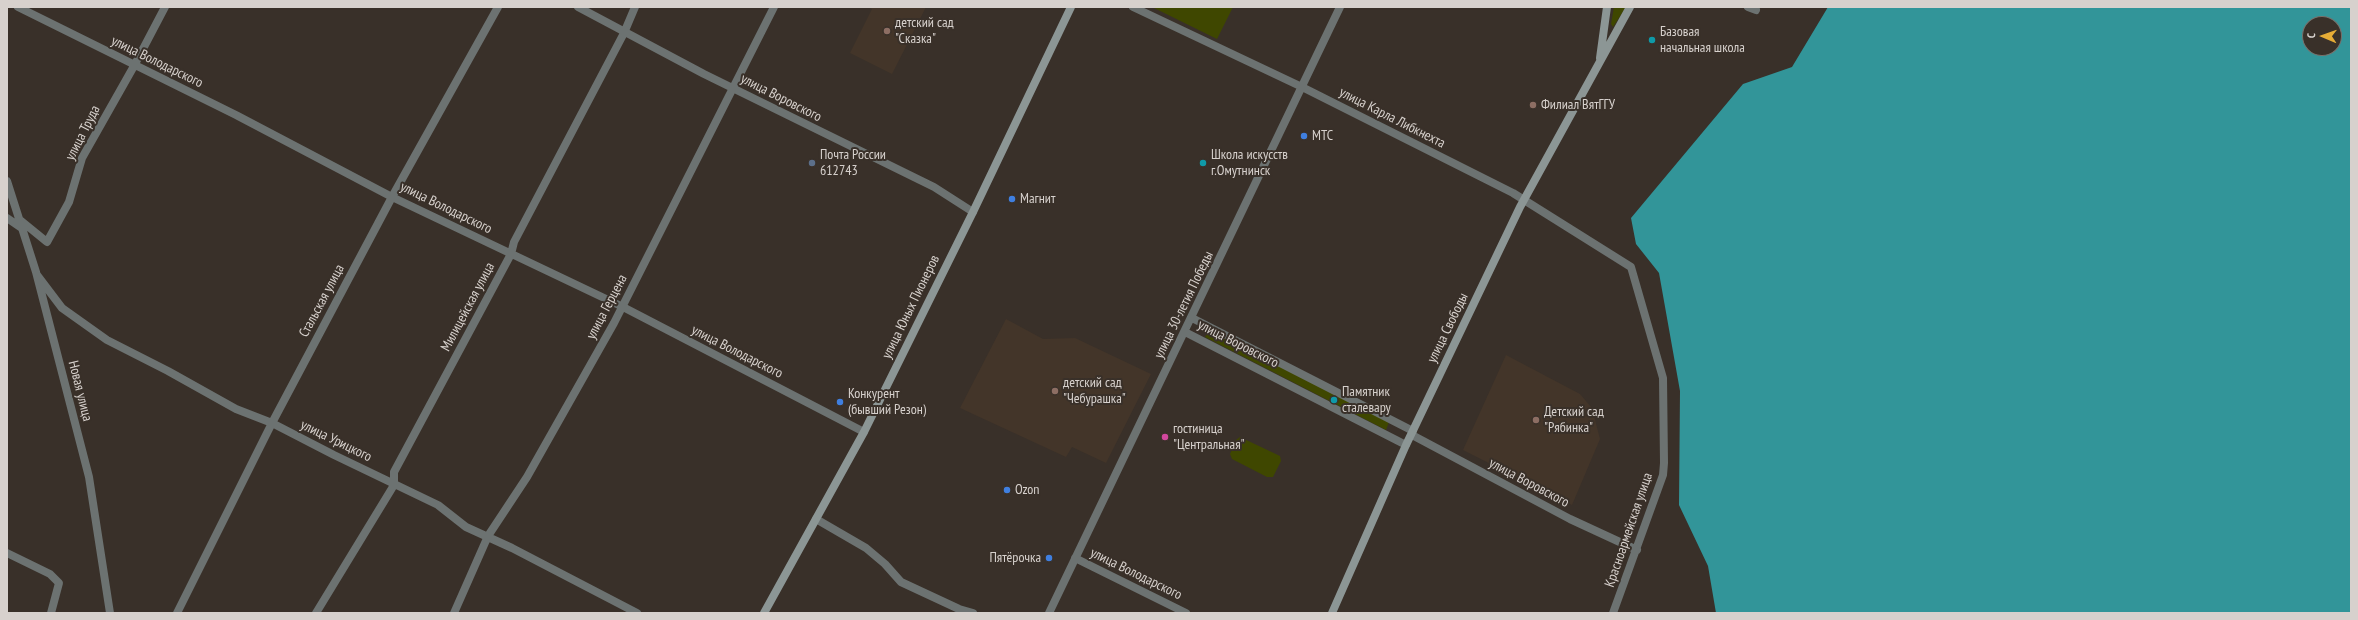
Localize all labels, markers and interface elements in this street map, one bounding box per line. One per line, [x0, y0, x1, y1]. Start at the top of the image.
place label: детский сад "Сказка" [895, 15, 954, 48]
north arrow [2302, 16, 2342, 56]
place label: Базовая начальная школа [1660, 24, 1745, 56]
marker: детский сад "Сказка" [882, 26, 892, 36]
street label: улица Володарского [108, 32, 206, 92]
text: С [2304, 33, 2318, 38]
marker: Базовая начальная школа [1647, 35, 1657, 45]
street label: улица Воровского [738, 70, 824, 126]
street label: улица Карла Либкнехта [1336, 84, 1448, 152]
place label: Филиал ВятГГУ [1541, 97, 1615, 113]
marker: Филиал ВятГГУ [1528, 100, 1538, 110]
street label: улица Труда [62, 103, 104, 163]
place label: МТС [1312, 128, 1333, 144]
marker: МТС [1299, 131, 1309, 141]
place label: Почта России 612743 [820, 147, 886, 180]
place label: Школа искусств г.Омутнинск [1211, 147, 1288, 180]
marker: Почта России 612743 [807, 158, 817, 168]
marker: Школа искусств г.Омутнинск [1198, 158, 1208, 168]
street label: улица Володарского [397, 178, 495, 238]
place label: Магнит [1020, 191, 1055, 207]
marker: Магнит [1007, 194, 1017, 204]
street label: улица 30-летия Победы [1151, 249, 1217, 361]
street label: улица Юных Пионеров [879, 252, 943, 362]
street label: Милицейская улица [438, 260, 498, 354]
street label: Стальская улица [296, 262, 348, 340]
street label: улица Герцена [583, 272, 631, 342]
street label: улица Свободы [1424, 290, 1472, 366]
street label: улица Воровского [1195, 316, 1281, 372]
street label: улица Володарского [689, 322, 785, 382]
street label: Новая улица [64, 359, 96, 423]
place label: детский сад "Чебурашка" [1063, 375, 1126, 408]
place label: Памятник сталевару [1342, 384, 1391, 416]
place label: Конкурент (бывший Резон) [848, 386, 926, 418]
marker: детский сад "Чебурашка" [1050, 386, 1060, 396]
marker: Памятник сталевару [1329, 395, 1339, 405]
marker: Конкурент (бывший Резон) [835, 397, 845, 407]
place label: Детский сад "Рябинка" [1544, 404, 1604, 436]
marker: Детский сад "Рябинка" [1531, 415, 1541, 425]
street label: улица Урицкого [298, 417, 374, 465]
place label: гостиница "Центральная" [1173, 421, 1245, 454]
marker: гостиница "Центральная" [1160, 432, 1170, 442]
street label: улица Воровского [1486, 455, 1572, 511]
street label: Красноармейская улица [1602, 471, 1656, 589]
place label: Ozon [1015, 482, 1040, 498]
marker: Ozon [1002, 485, 1012, 495]
street label: улица Володарского [1087, 544, 1185, 604]
place label: Пятёрочка [989, 550, 1041, 566]
marker: Пятёрочка [1044, 553, 1054, 563]

